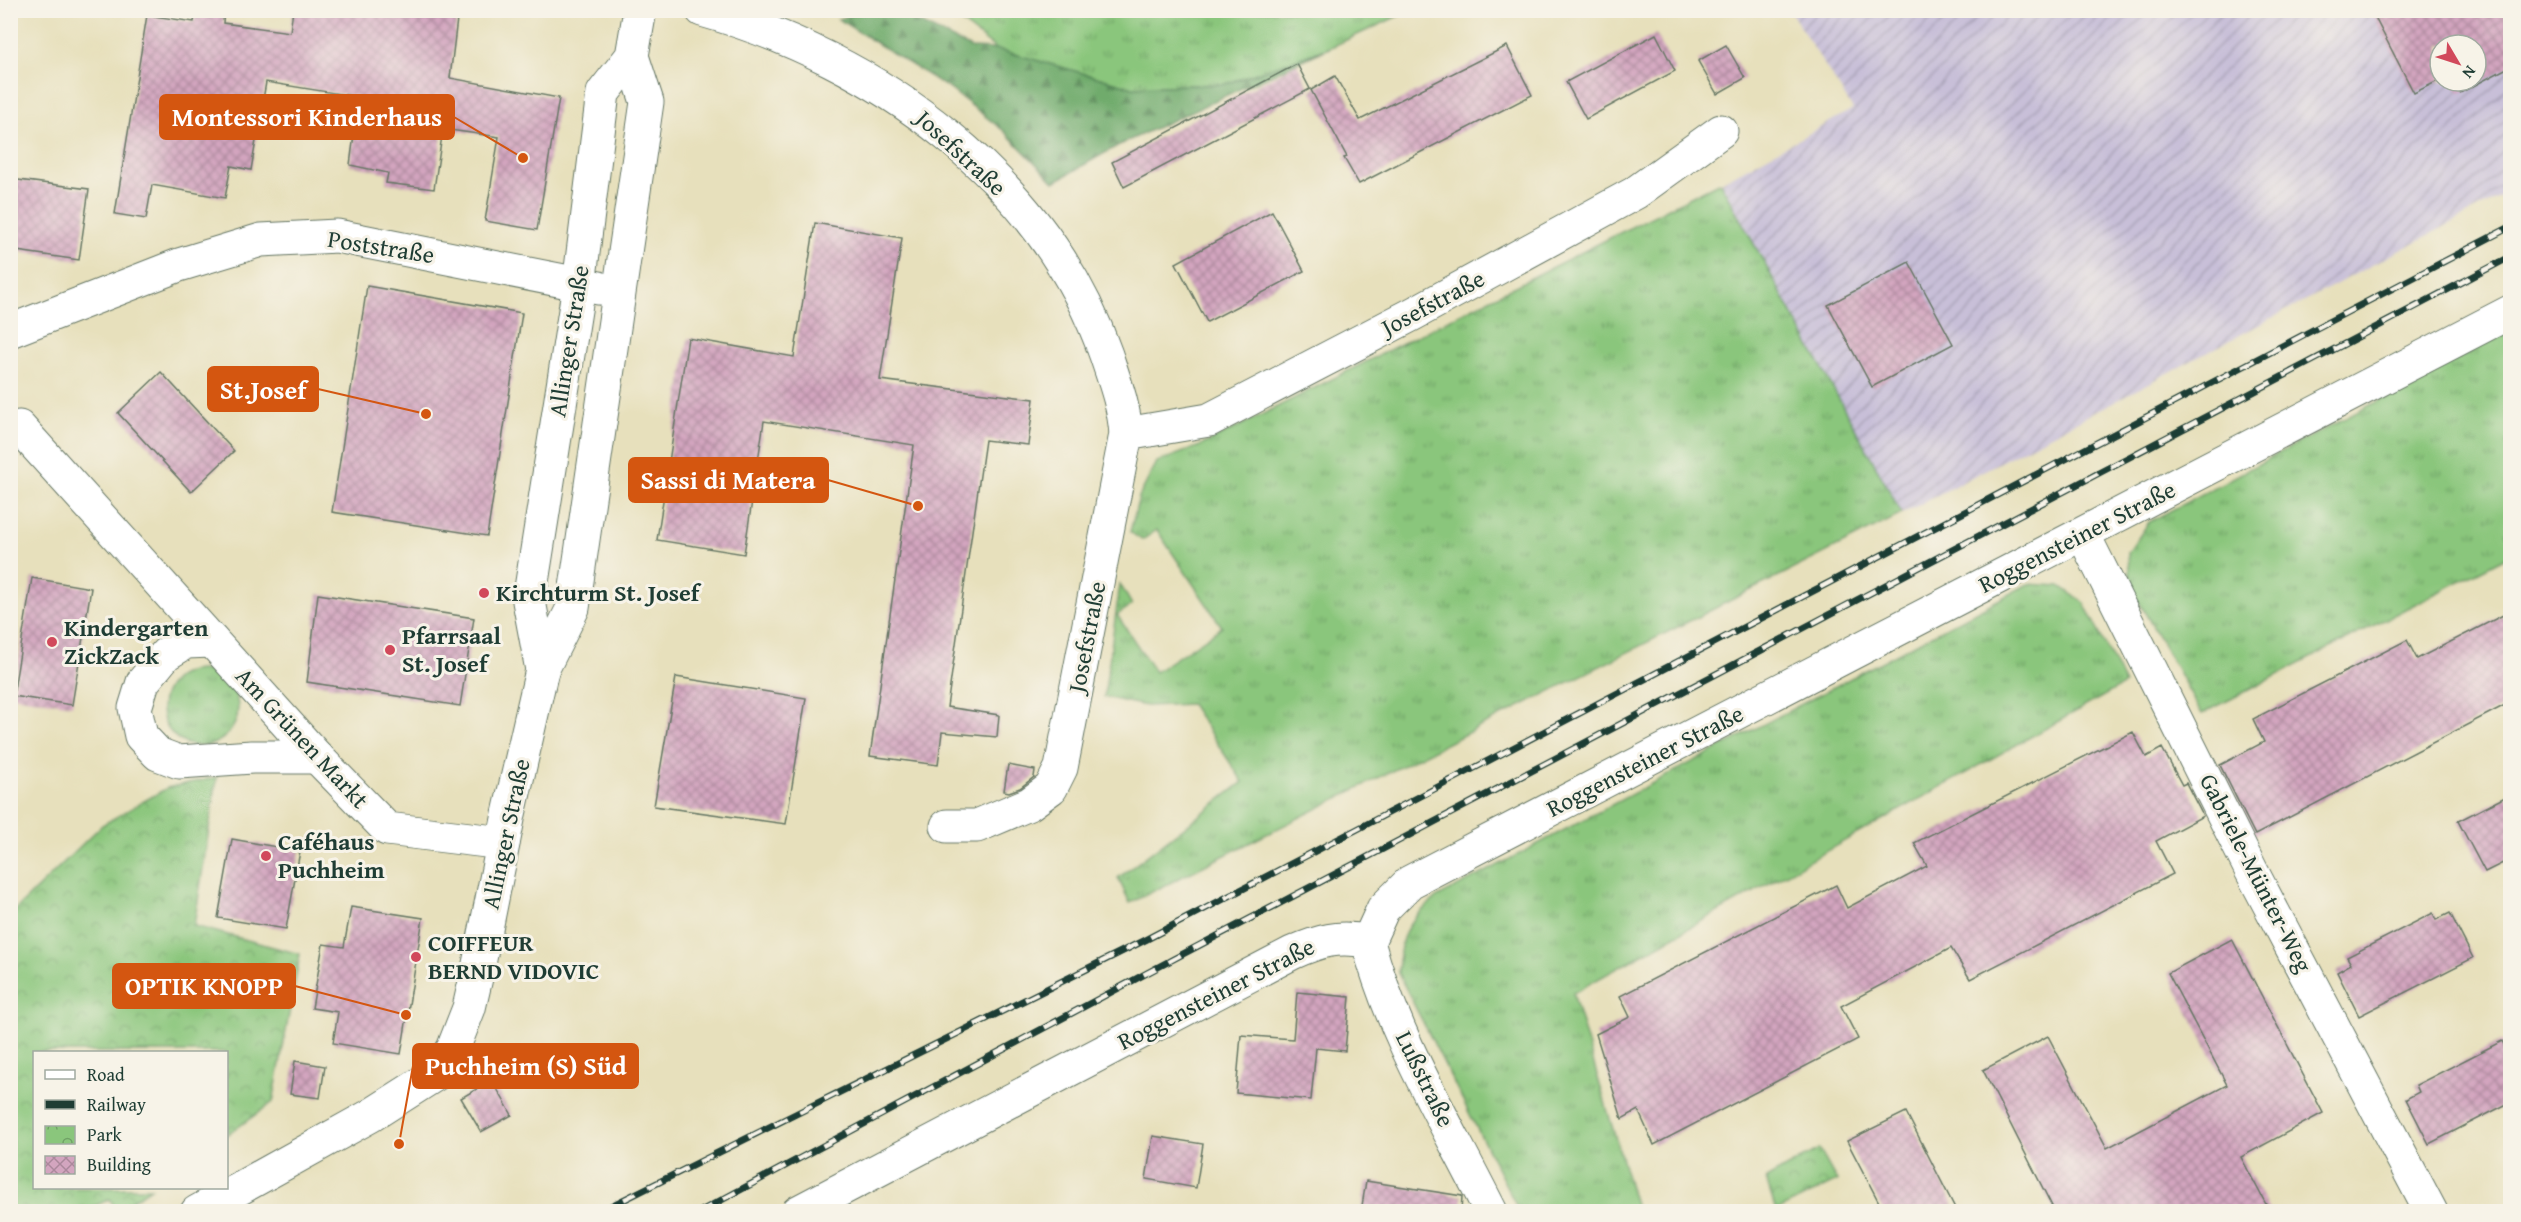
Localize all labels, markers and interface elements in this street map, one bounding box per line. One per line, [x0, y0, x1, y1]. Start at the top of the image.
north arrow [2428, 33, 2488, 93]
text: N [2457, 61, 2482, 84]
callout: Montessori Kinderhaus [160, 95, 454, 139]
text: Montessori Kinderhaus [172, 97, 442, 136]
street label: Josefstraße [906, 99, 1014, 204]
street label: Poststraße [325, 221, 437, 272]
street label: Josefstraße [1372, 261, 1491, 346]
street label: Allinger Straße [539, 263, 598, 419]
callout: St.Josef [208, 367, 318, 411]
text: St.Josef [220, 370, 309, 409]
callout: Sassi di Matera [629, 458, 828, 502]
text: Sassi di Matera [640, 460, 816, 499]
street label: Roggensteiner Straße [1972, 472, 2181, 601]
place label: Kirchturm St. Josef [496, 575, 702, 610]
street label: Josefstraße [1058, 578, 1114, 698]
marker: Kirchturm St. Josef [477, 586, 491, 600]
place label: Kindergarten ZickZack [64, 610, 208, 673]
place label: Pfarrsaal St. Josef [402, 618, 502, 681]
marker: Kindergarten ZickZack [45, 635, 59, 649]
marker: Pfarrsaal St. Josef [383, 643, 397, 657]
street label: Am Grünen Markt [228, 659, 377, 816]
street label: Roggensteiner Straße [1540, 696, 1749, 825]
street label: Allinger Straße [472, 755, 539, 912]
street label: Gabriele-Münter-Weg [2191, 767, 2322, 978]
place label: Caféhaus Puchheim [278, 824, 385, 887]
marker: Caféhaus Puchheim [259, 849, 273, 863]
place label: COIFFEUR BERND VIDOVIC [428, 925, 599, 988]
street label: Roggensteiner Straße [1111, 929, 1320, 1058]
marker: COIFFEUR BERND VIDOVIC [409, 950, 423, 964]
callout: OPTIK KNOPP [113, 964, 295, 1008]
text: OPTIK KNOPP [125, 966, 283, 1005]
street label: Lußstraße [1387, 1025, 1464, 1133]
callout: Puchheim (S) Süd [413, 1044, 638, 1088]
text: Puchheim (S) Süd [425, 1046, 627, 1085]
legend [33, 1051, 228, 1189]
text: Road [87, 1061, 125, 1088]
text: Railway [87, 1091, 146, 1118]
text: Park [87, 1121, 123, 1148]
text: Building [87, 1151, 151, 1178]

